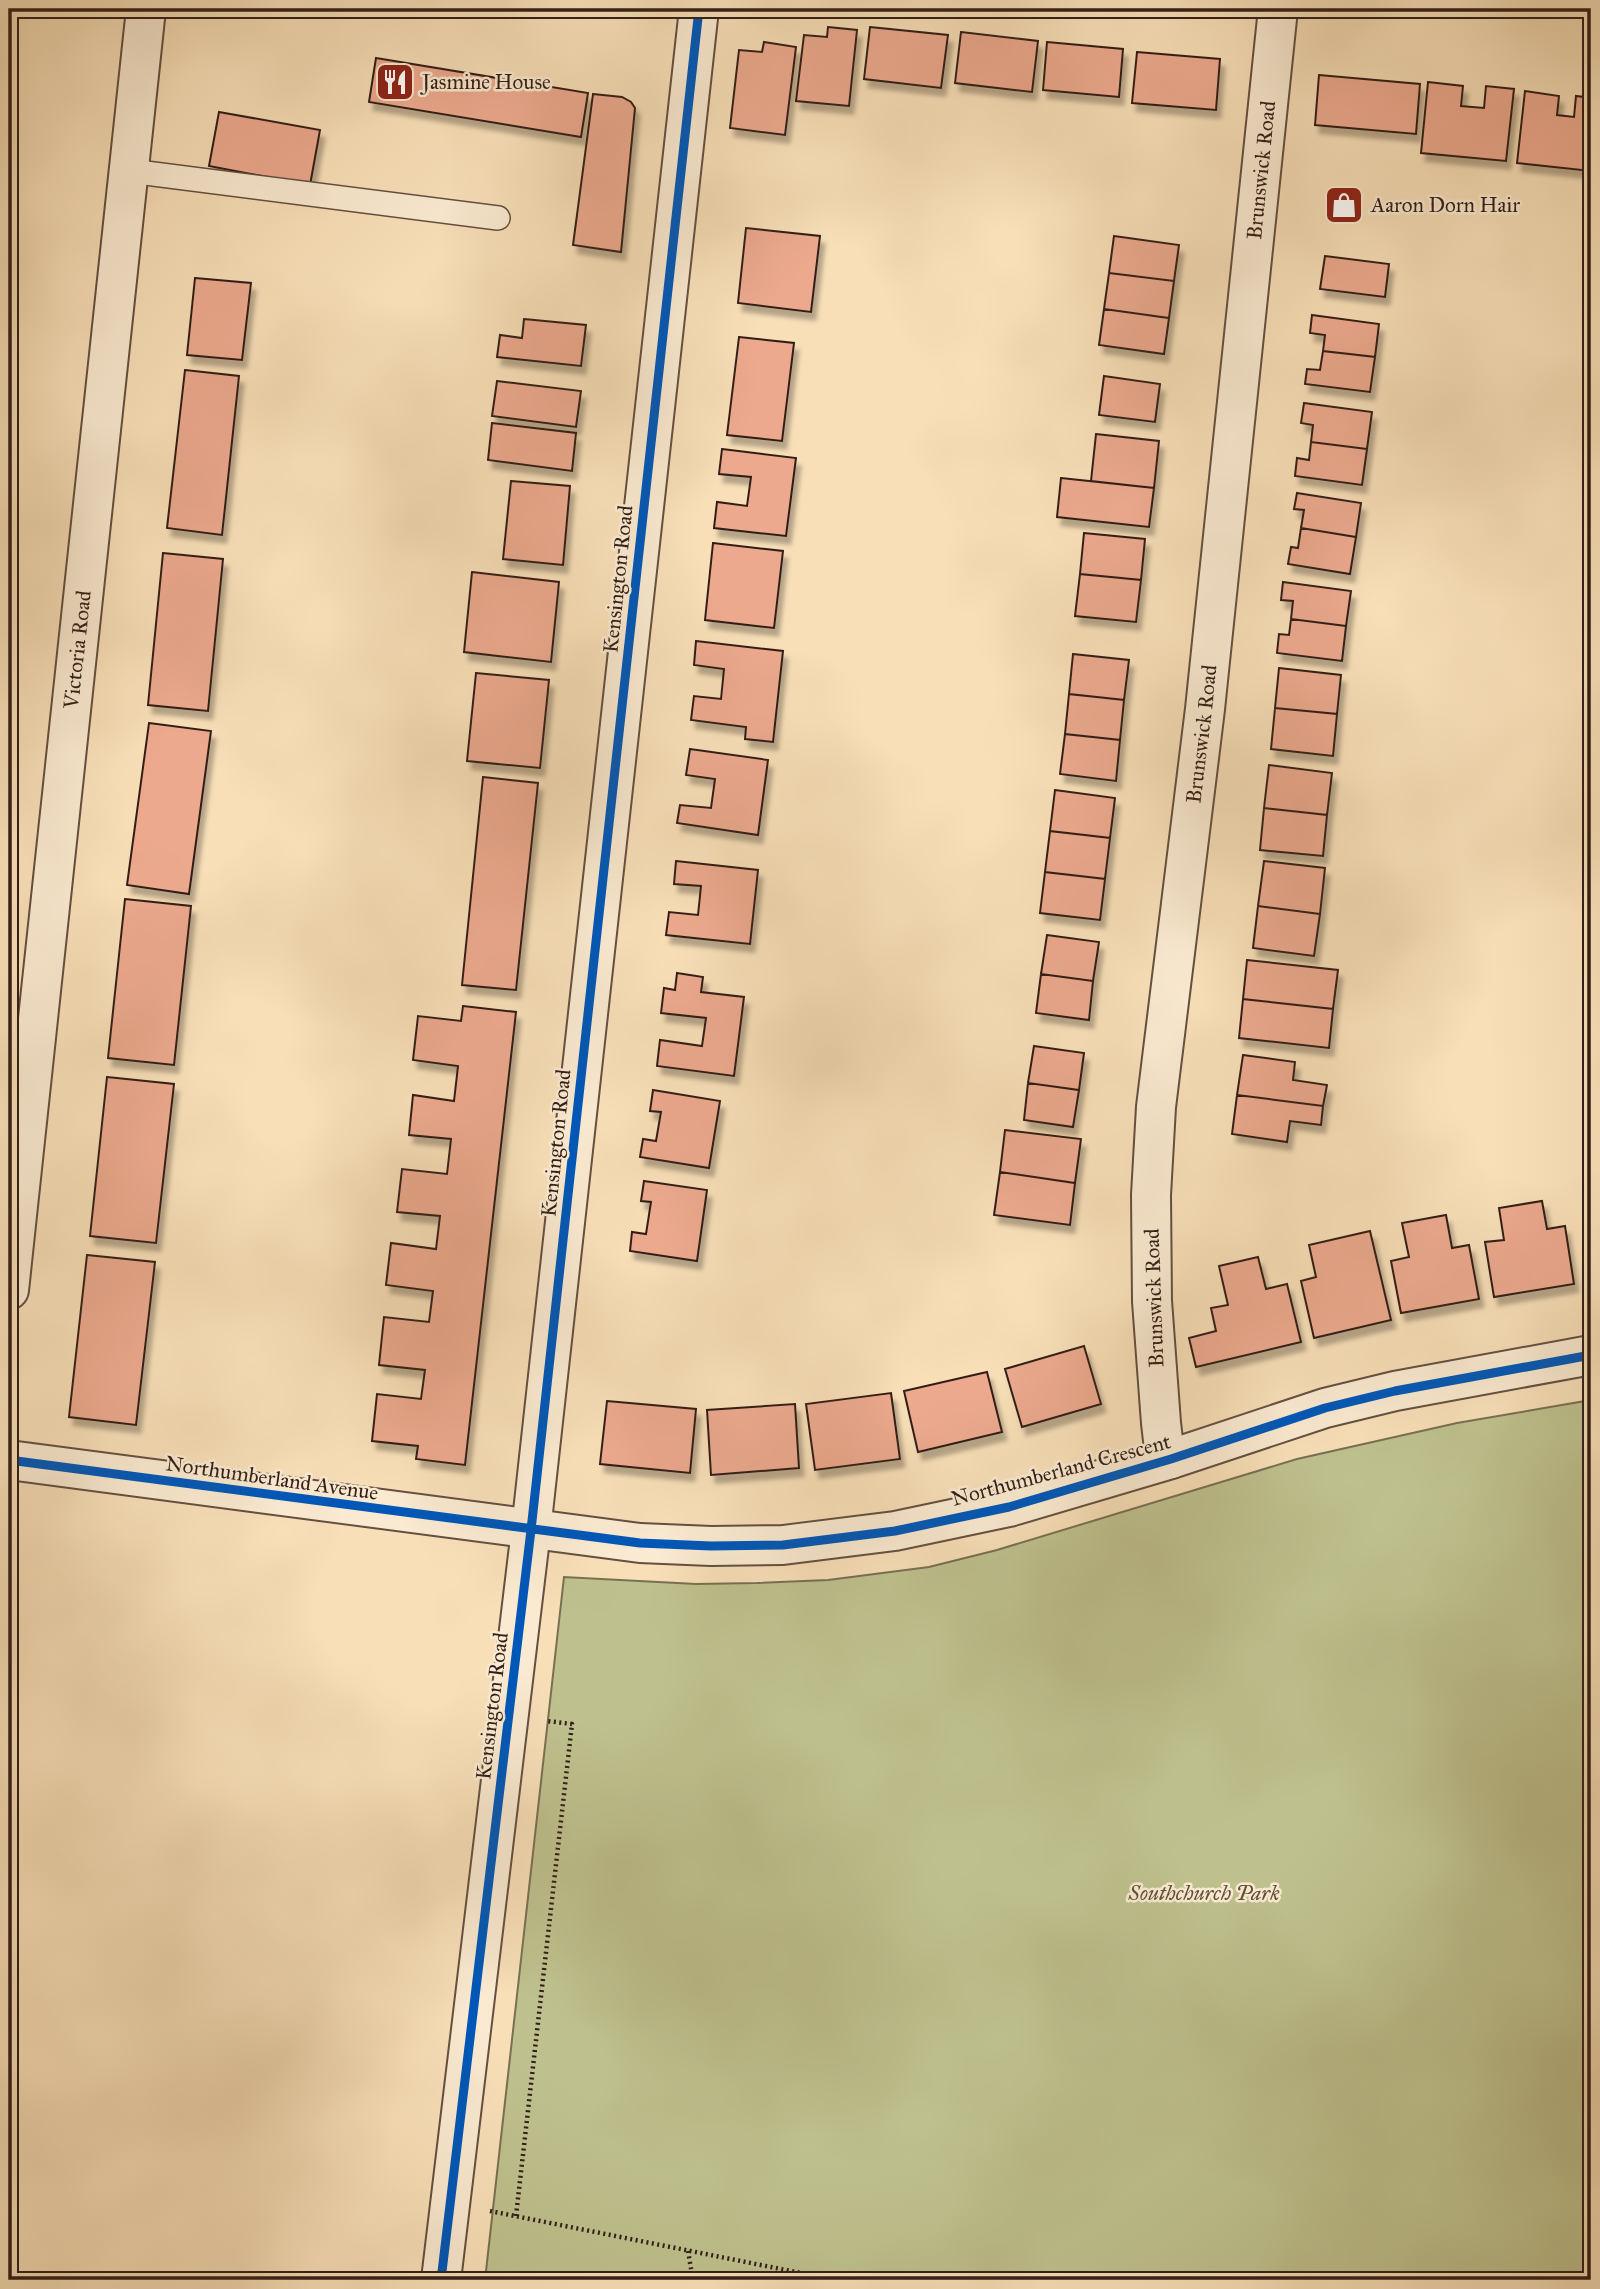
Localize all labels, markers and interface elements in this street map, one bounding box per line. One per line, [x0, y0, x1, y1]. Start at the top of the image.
restaurant icon: Jasmine House [374, 61, 416, 103]
place label: Jasmine House [420, 69, 551, 95]
street label: Brunswick Road [1241, 99, 1281, 241]
shop icon: Aaron Dorn Hair [1323, 184, 1365, 226]
place label: Aaron Dorn Hair [1370, 192, 1520, 218]
street label: Kensington Road [597, 504, 639, 654]
street label: Victoria Road [58, 589, 97, 711]
street label: Brunswick Road [1180, 663, 1223, 805]
street label: Kensington Road [535, 1068, 577, 1218]
street label: Brunswick Road [1139, 1227, 1169, 1368]
street label: Northumberland Crescent [948, 1428, 1174, 1512]
street label: Northumberland Avenue [164, 1450, 380, 1506]
street label: Kensington Road [470, 1630, 514, 1781]
park label: Southchurch Park [1128, 1880, 1280, 1906]

